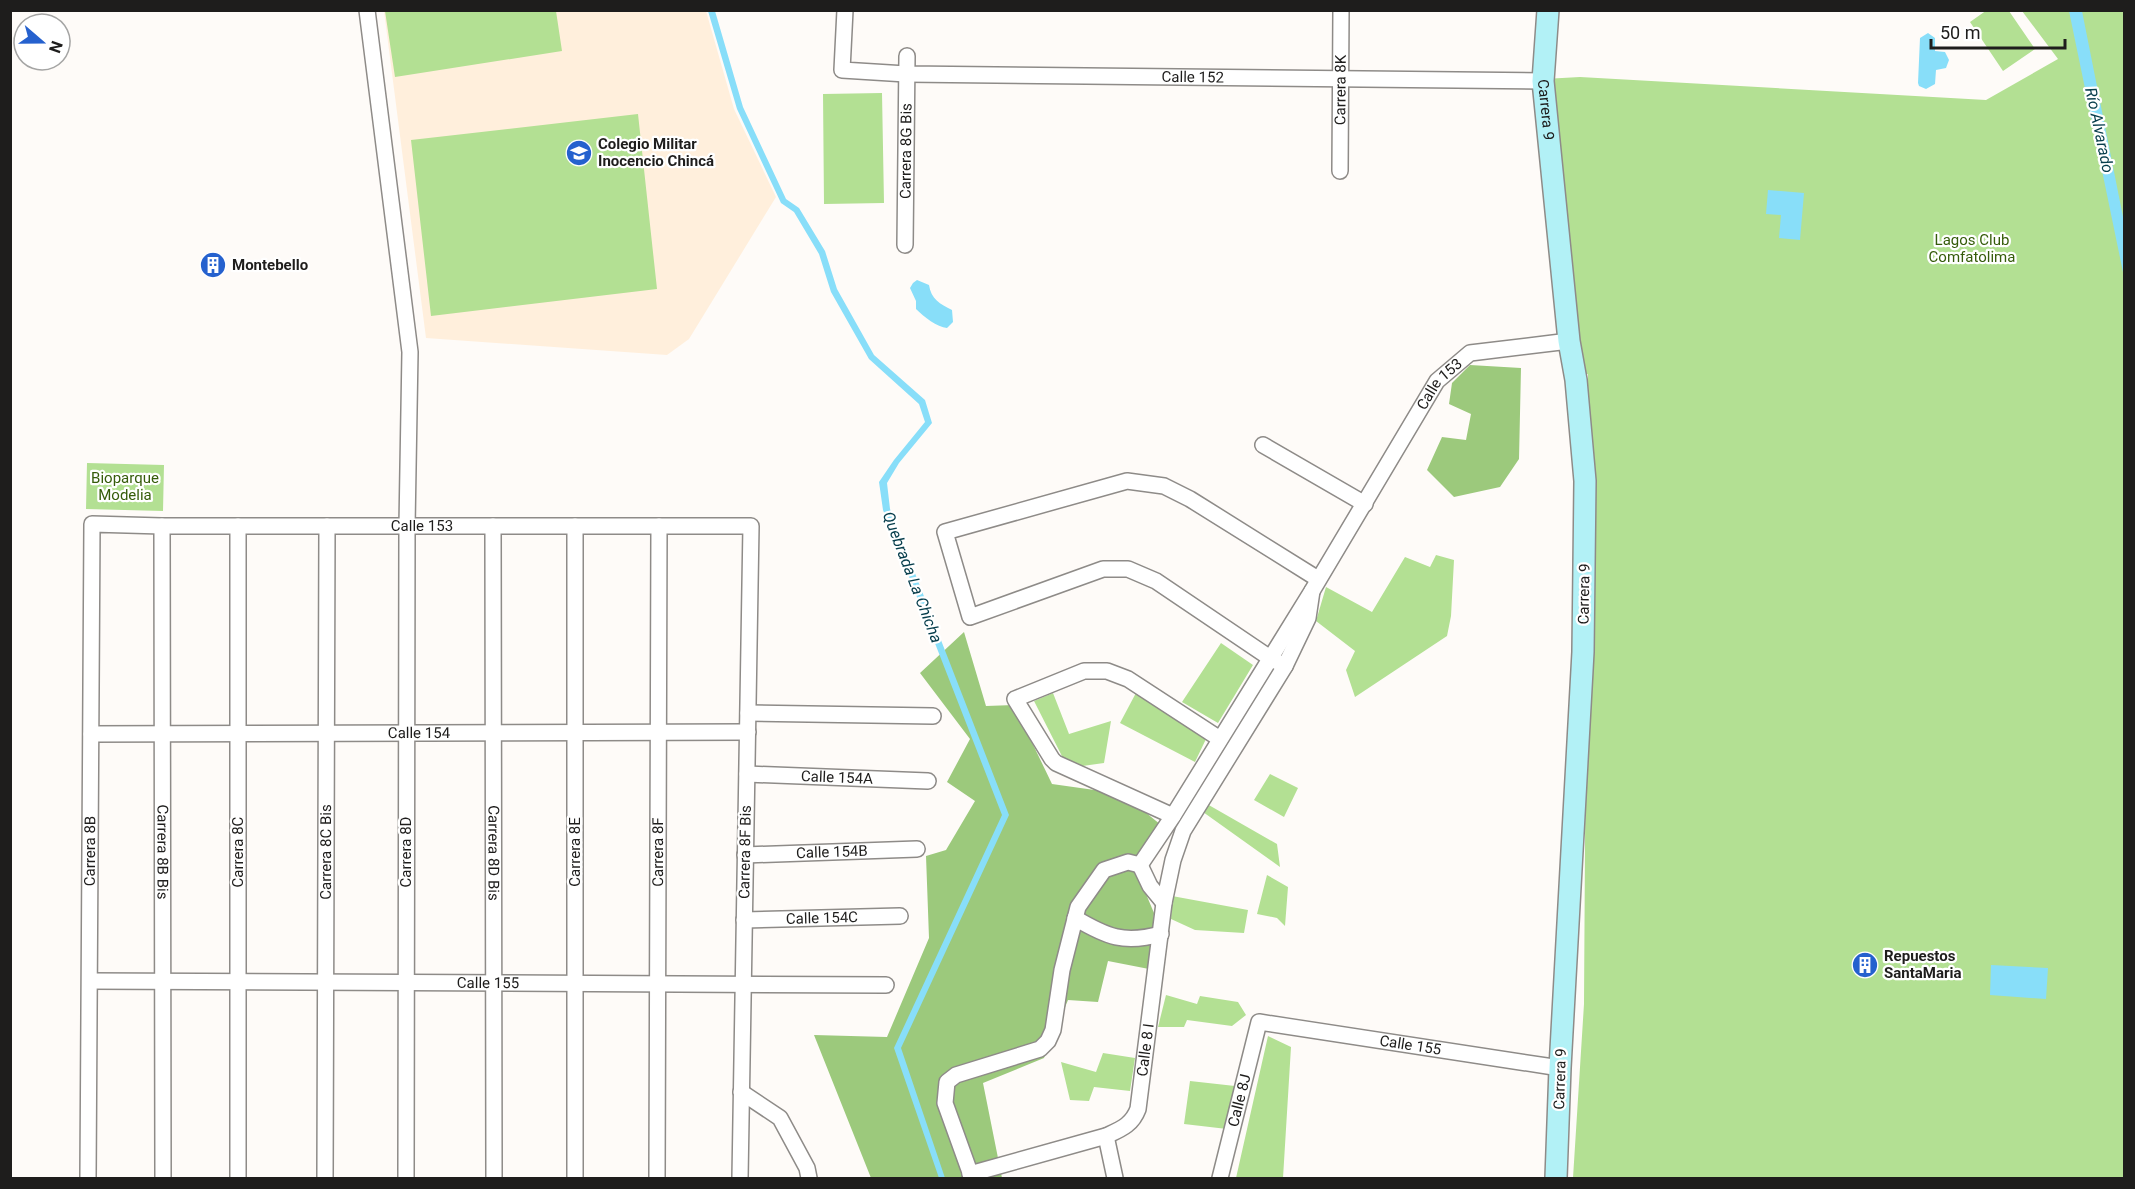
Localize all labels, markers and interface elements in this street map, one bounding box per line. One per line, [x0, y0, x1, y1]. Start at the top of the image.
north arrow [12, 12, 72, 72]
scale bar [1931, 12, 2064, 50]
text: 50 m [1940, 22, 1980, 43]
text: N [45, 38, 66, 56]
street label: Carrera 8K [1331, 54, 1350, 125]
street label: Calle 152 [1162, 68, 1224, 86]
street label: Carrera 9 [1534, 78, 1558, 141]
water label: Río Alvarado [2081, 86, 2118, 175]
street label: Carrera 8G Bis [896, 103, 916, 199]
place label: Colegio Militar Inocencio Chincá [598, 135, 714, 170]
school or university icon: Colegio Militar Inocencio Chincá [564, 138, 594, 168]
park label: Lagos Club Comfatolima [1929, 231, 2015, 266]
building icon: Montebello [198, 250, 228, 280]
place label: Montebello [232, 256, 308, 274]
street label: Calle 153 [1413, 355, 1466, 413]
park label: Bioparque Modelia [91, 469, 159, 504]
water label: Quebrada La Chicha [879, 509, 946, 645]
street label: Calle 153 [391, 517, 453, 535]
street label: Carrera 9 [1574, 563, 1594, 625]
street label: Calle 154 [388, 724, 451, 742]
street label: Calle 154A [801, 767, 873, 788]
street label: Carrera 8C Bis [317, 804, 335, 900]
street label: Carrera 8B Bis [153, 805, 172, 899]
street label: Carrera 8D Bis [484, 805, 503, 901]
street label: Carrera 8F Bis [735, 805, 755, 899]
street label: Carrera 8B [81, 816, 99, 886]
street label: Carrera 8C [229, 816, 247, 887]
street label: Carrera 8D [397, 817, 415, 887]
street label: Carrera 8E [566, 817, 584, 887]
street label: Carrera 8F [649, 817, 667, 887]
street label: Calle 154B [796, 842, 868, 862]
street label: Calle 154C [786, 908, 858, 928]
place label: Repuestos SantaMaria [1884, 947, 1961, 982]
building icon: Repuestos SantaMaria [1850, 950, 1880, 980]
street label: Calle 155 [457, 974, 519, 992]
street label: Calle 8 I [1133, 1022, 1158, 1077]
street label: Calle 155 [1378, 1032, 1443, 1059]
street label: Carrera 9 [1550, 1048, 1570, 1110]
street label: Calle 8J [1224, 1072, 1255, 1129]

